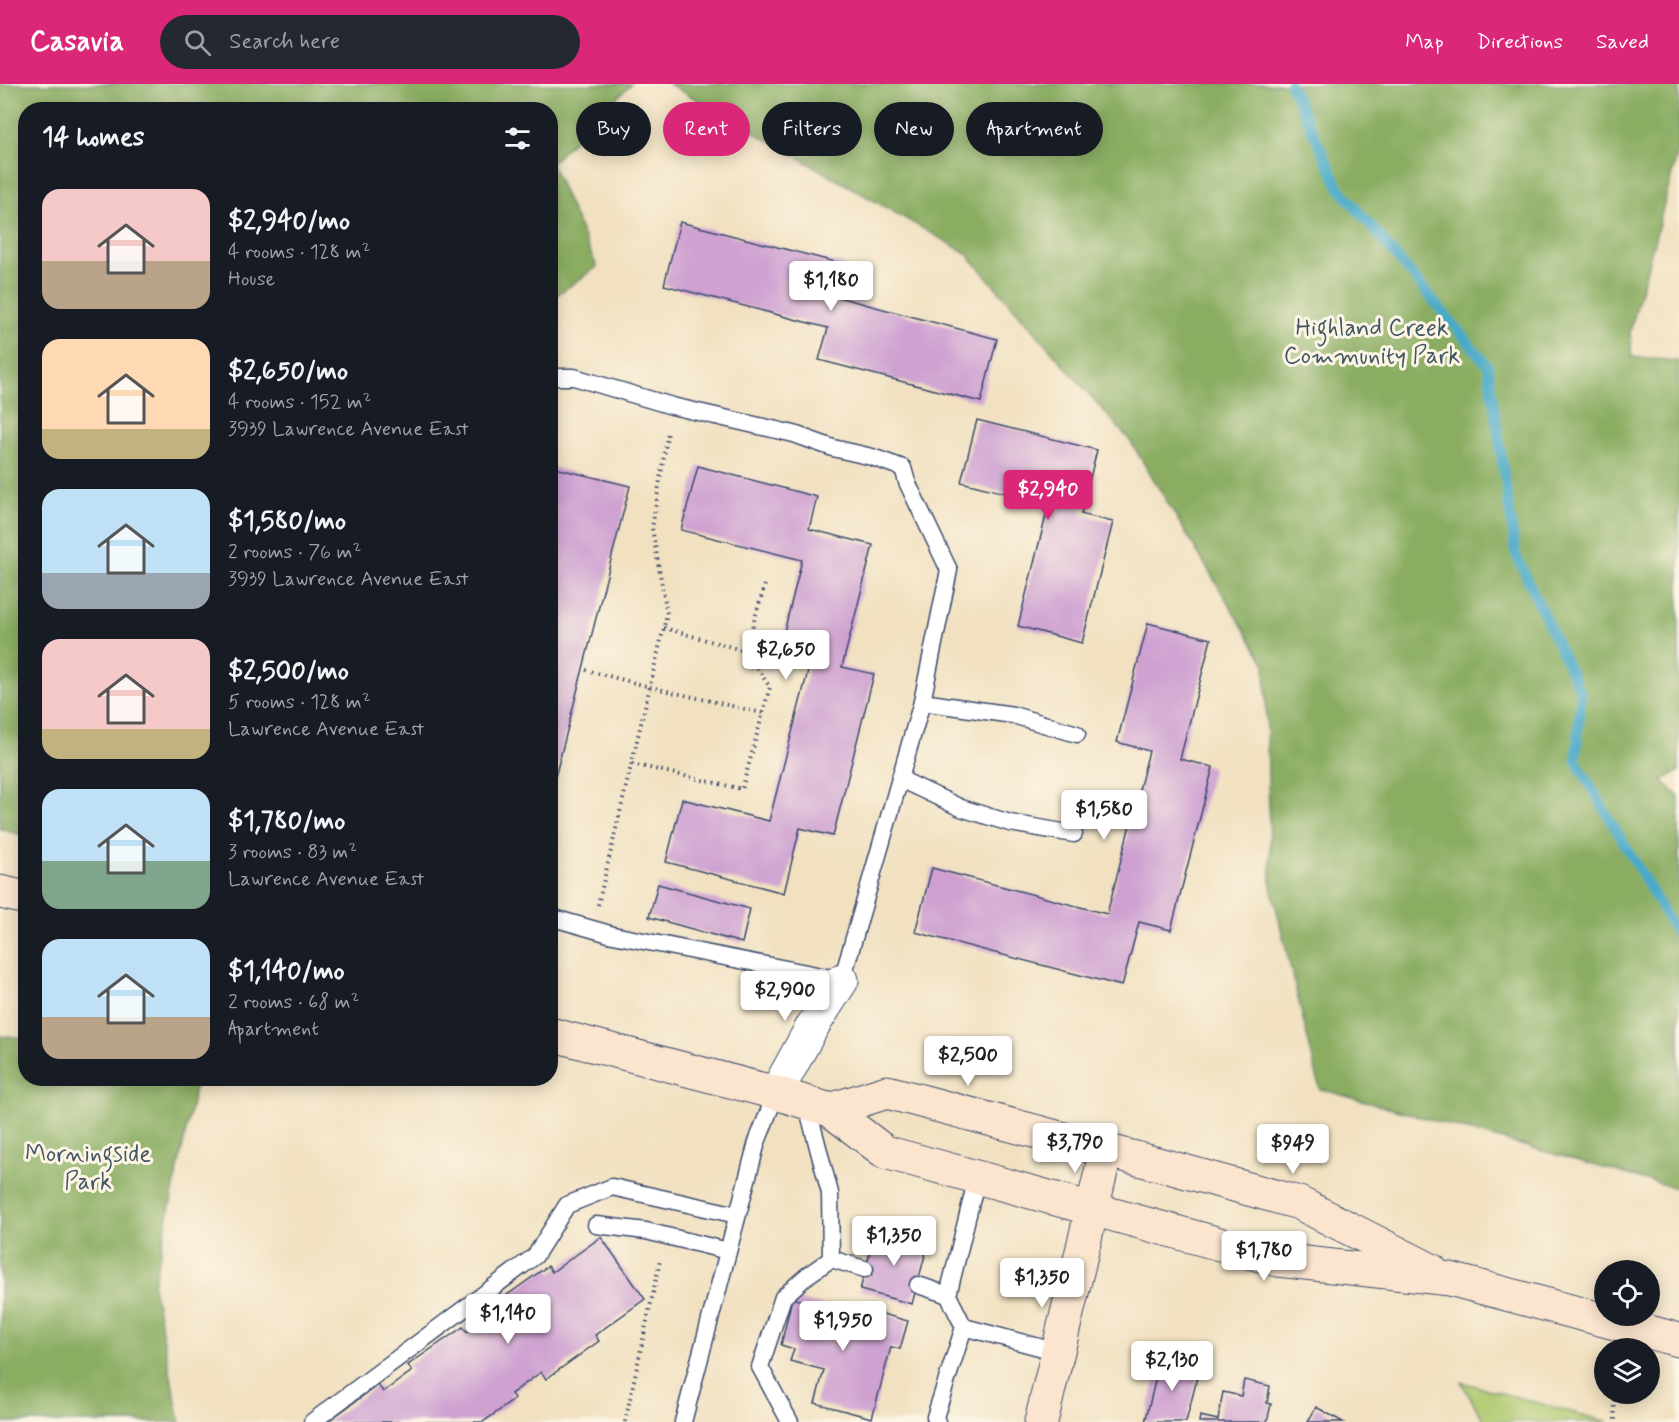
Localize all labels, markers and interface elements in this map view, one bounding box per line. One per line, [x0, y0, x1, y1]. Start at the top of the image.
search box [160, 15, 580, 69]
text: Casavia [30, 24, 124, 61]
icon: search [181, 26, 214, 59]
text: Search here [229, 28, 340, 56]
text: Map [1405, 28, 1444, 56]
text: Directions [1477, 28, 1563, 56]
text: Saved [1596, 28, 1649, 56]
chip: Buy [576, 102, 651, 156]
chip: Rent [663, 102, 750, 156]
chip: Filters [762, 102, 862, 156]
chip: New [874, 102, 954, 156]
chip: Apartment [966, 102, 1103, 156]
text: 14 homes [42, 121, 144, 155]
icon: filters [501, 122, 534, 155]
text: $2,940/mo [228, 205, 350, 239]
icon: home [90, 213, 162, 285]
text: 4 rooms · 128 m² [228, 239, 370, 266]
pin: $1,180 [782, 261, 880, 312]
text: House [228, 266, 275, 293]
text: $1,180 [803, 267, 859, 294]
park label: Highland Creek Community Park [1284, 313, 1460, 372]
text: $2,650/mo [228, 355, 348, 389]
icon: home [90, 363, 162, 435]
text: 4 rooms · 152 m² [228, 389, 371, 416]
text: 3939 Lawrence Avenue East [228, 416, 469, 443]
pin: $2,940 [999, 470, 1097, 521]
text: $2,940 [1018, 476, 1078, 503]
text: $1,580/mo [228, 505, 346, 539]
icon: home [90, 513, 162, 585]
text: 2 rooms · 76 m² [228, 539, 361, 566]
text: 3939 Lawrence Avenue East [228, 566, 469, 593]
pin: $2,650 [737, 630, 835, 681]
text: $2,650 [756, 636, 816, 663]
text: $2,500/mo [228, 655, 349, 689]
icon: home [90, 663, 162, 735]
text: 5 rooms · 128 m² [228, 689, 371, 716]
text: Lawrence Avenue East [228, 716, 424, 743]
pin: $1,580 [1055, 790, 1153, 841]
text: $1,580 [1075, 796, 1133, 823]
text: $1,780/mo [228, 805, 345, 839]
icon: home [90, 813, 162, 885]
text: 3 rooms · 83 m² [228, 839, 357, 866]
text: Lawrence Avenue East [228, 866, 424, 893]
text: $1,140/mo [228, 955, 345, 989]
icon: home [90, 963, 162, 1035]
pin: $2,900 [736, 971, 834, 1022]
text: $2,900 [754, 977, 816, 1004]
text: 2 rooms · 68 m² [228, 989, 359, 1016]
text: Apartment [228, 1016, 319, 1043]
pin: $2,500 [919, 1036, 1017, 1087]
text: $2,500 [938, 1042, 998, 1069]
pin: $3,790 [1026, 1123, 1124, 1174]
pin: $949 [1257, 1124, 1329, 1175]
text: $3,790 [1047, 1129, 1103, 1156]
text: $949 [1271, 1130, 1315, 1157]
park label: Morningside Park [25, 1139, 151, 1198]
pin: $1,350 [845, 1216, 943, 1267]
text: $1,350 [866, 1222, 922, 1249]
pin: $1,780 [1215, 1231, 1313, 1282]
text: $1,780 [1235, 1237, 1293, 1264]
pin: $1,350 [993, 1258, 1091, 1309]
map controls [1594, 1260, 1660, 1404]
button: locate [1594, 1260, 1660, 1326]
text: $1,350 [1014, 1264, 1070, 1291]
pin: $1,140 [459, 1294, 557, 1345]
text: $1,140 [480, 1300, 536, 1327]
pin: $1,950 [794, 1301, 892, 1352]
text: $1,950 [813, 1307, 873, 1334]
button: layers [1594, 1338, 1660, 1404]
pin: $2,130 [1123, 1341, 1221, 1392]
text: $2,130 [1145, 1347, 1199, 1374]

